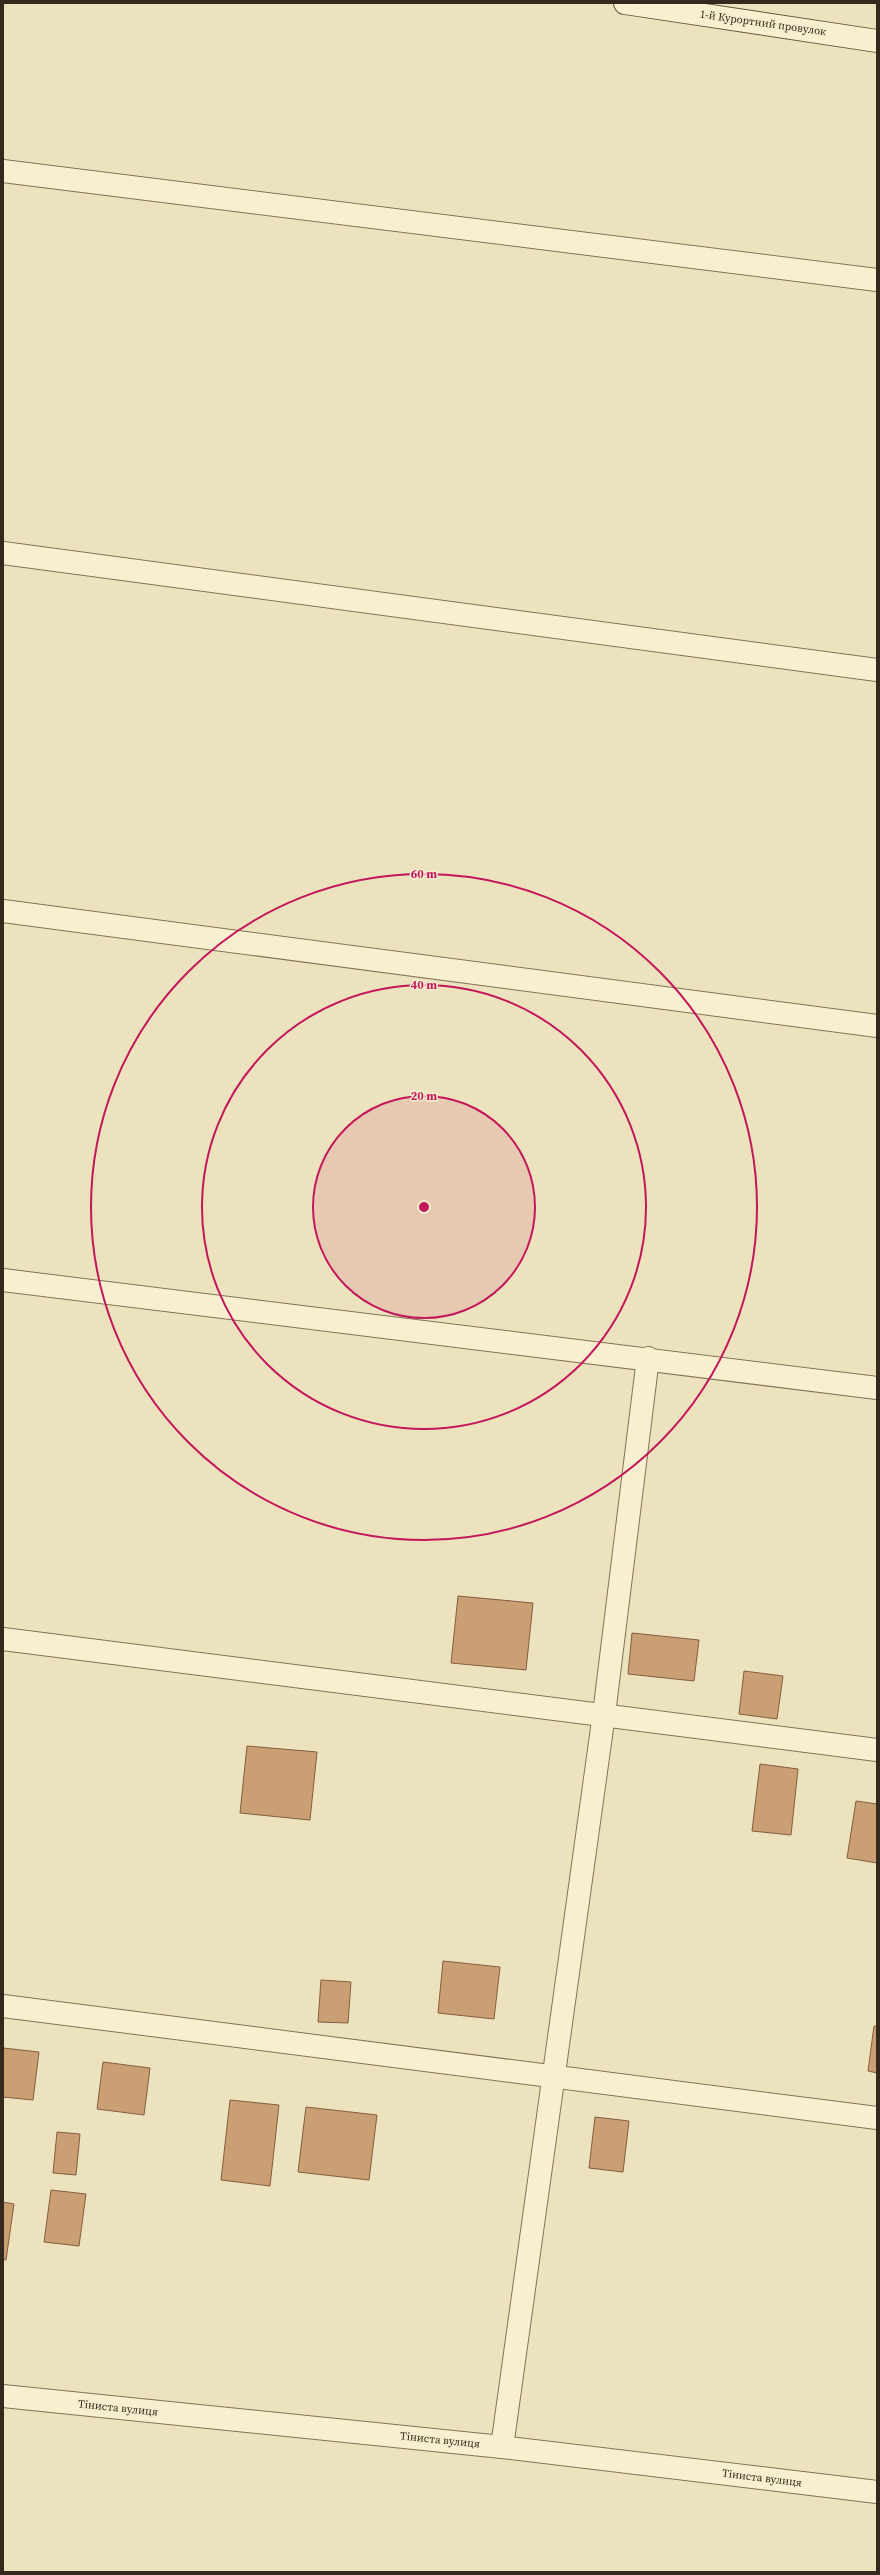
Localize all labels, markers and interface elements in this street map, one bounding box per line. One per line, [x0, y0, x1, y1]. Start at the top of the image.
street label: 1-й Курортний провулок [699, 7, 827, 39]
text: 60 m [411, 866, 437, 882]
text: 40 m [411, 977, 437, 993]
text: 20 m [411, 1088, 437, 1104]
centre of rings [417, 1200, 431, 1214]
street label: Тіниста вулиця [77, 2396, 159, 2420]
street label: Тіниста вулиця [399, 2428, 481, 2452]
street label: Тіниста вулиця [721, 2466, 803, 2490]

